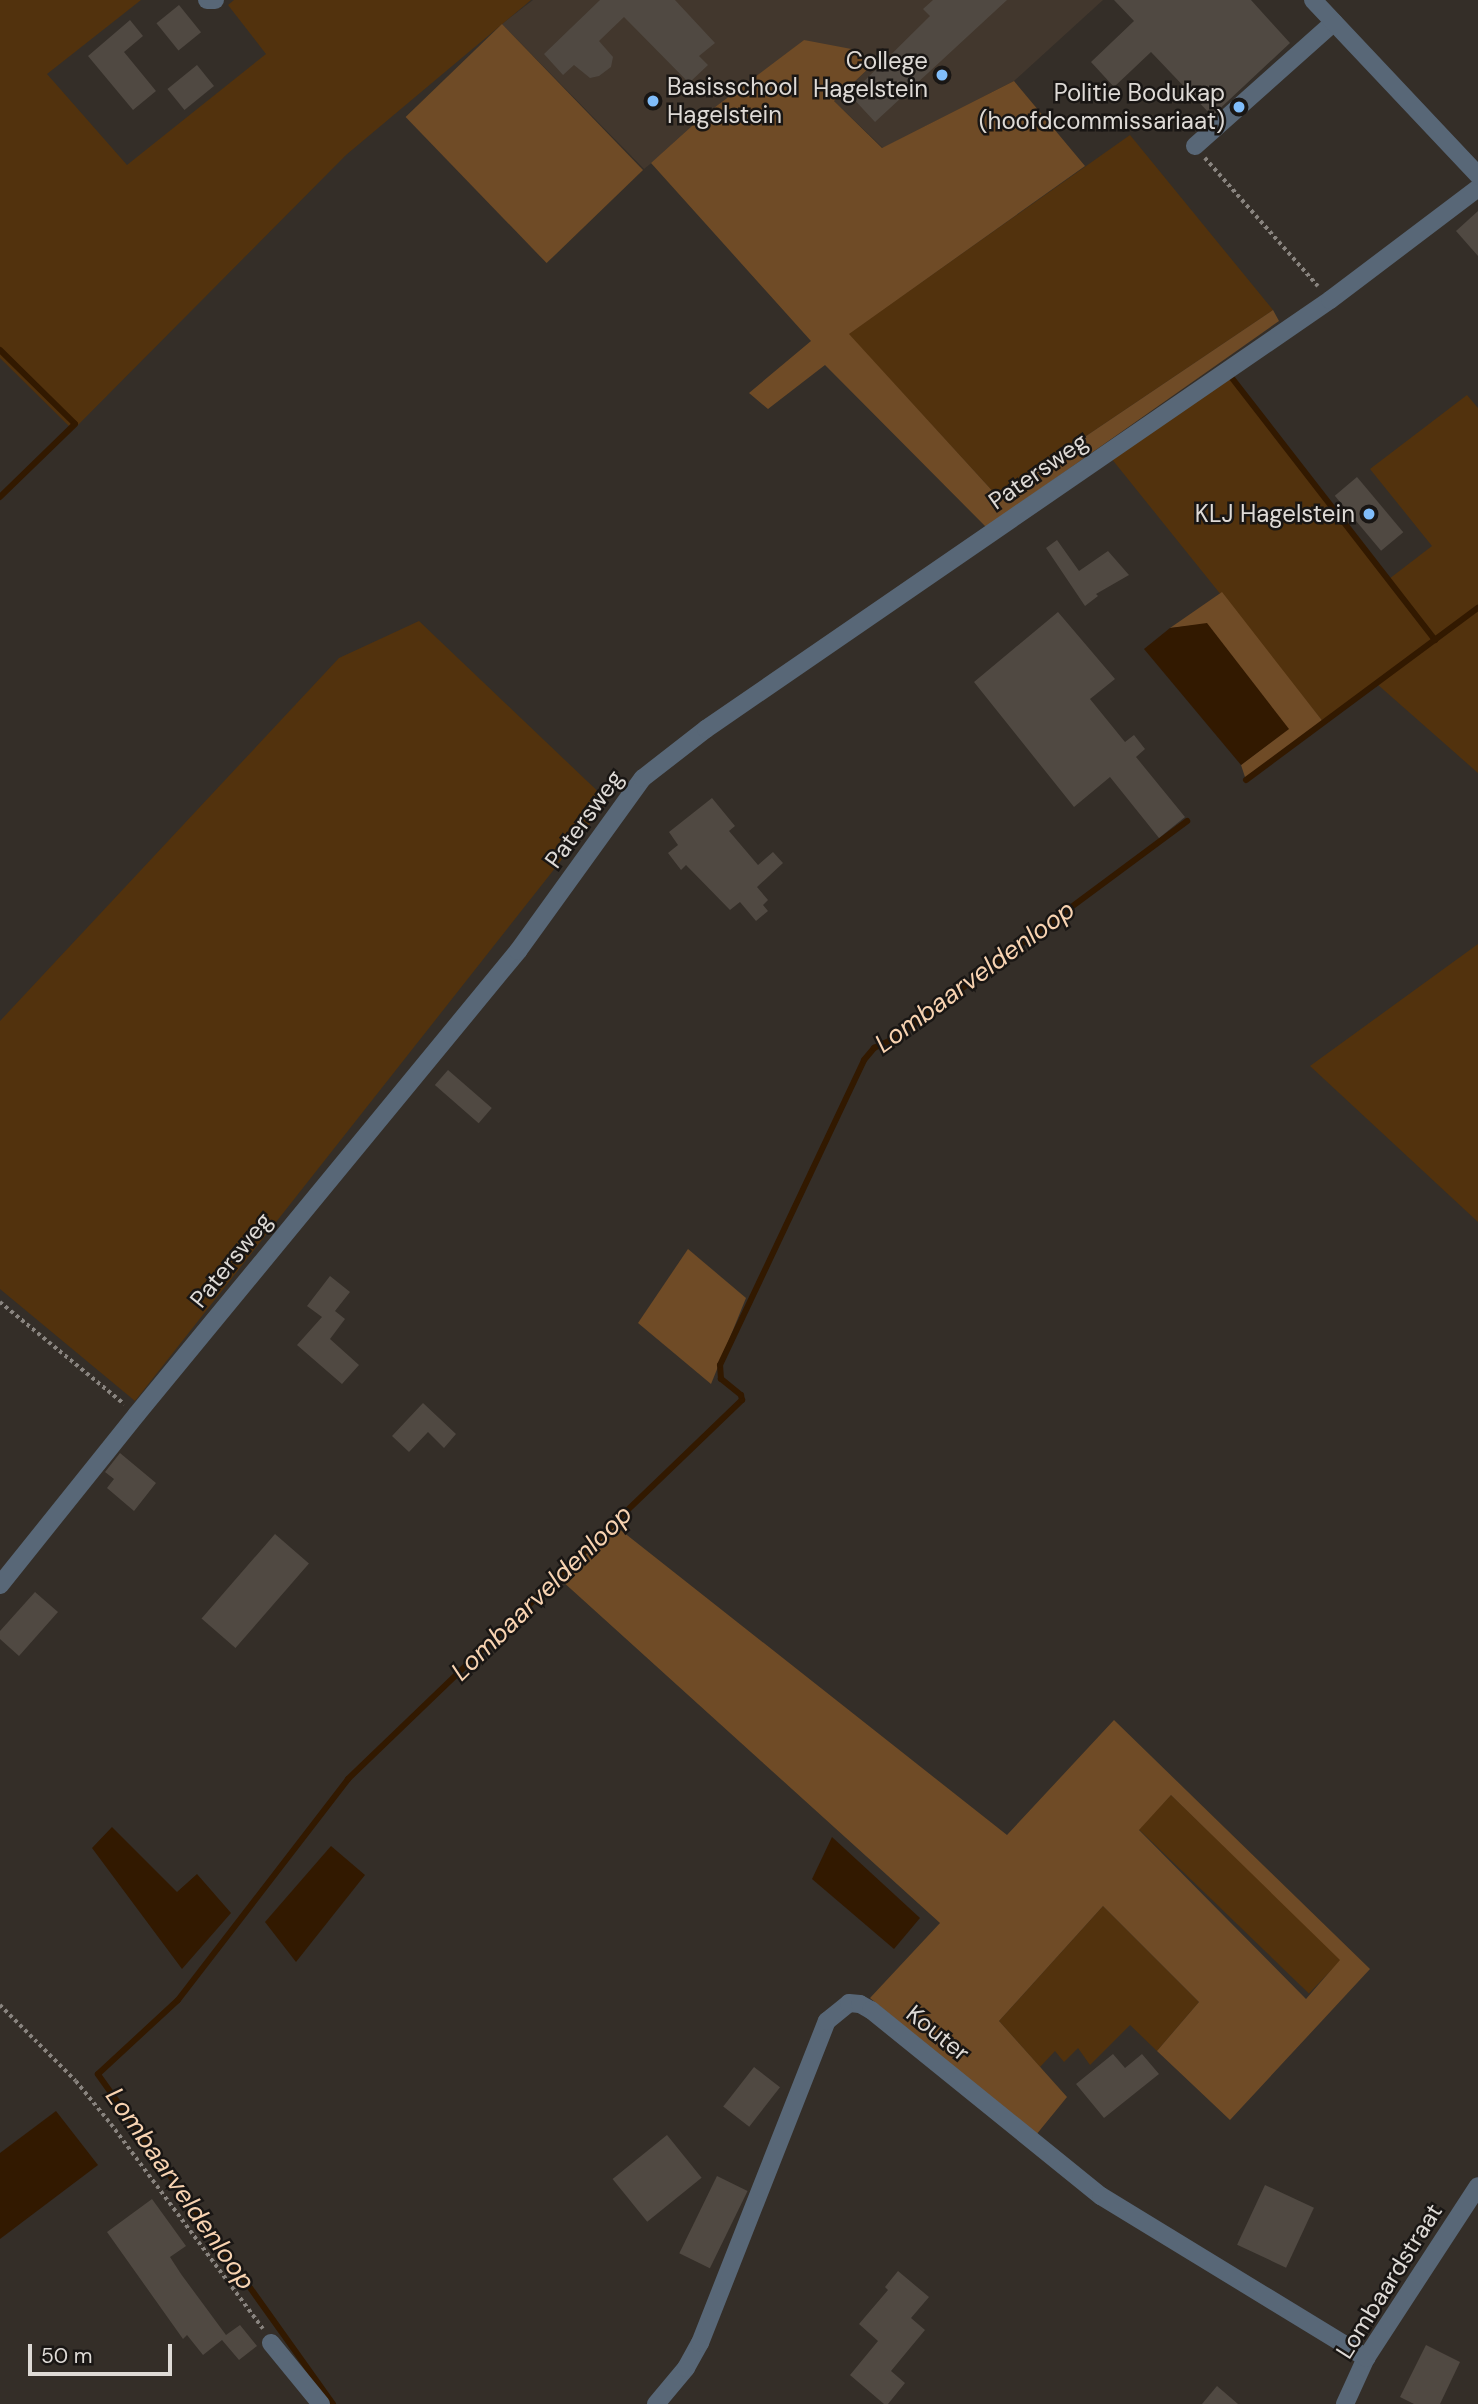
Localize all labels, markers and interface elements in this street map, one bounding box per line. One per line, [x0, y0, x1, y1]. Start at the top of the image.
place label: College Hagelstein [813, 47, 928, 103]
marker: College Hagelstein [934, 67, 950, 83]
place label: Basisschool Hagelstein [667, 73, 798, 129]
place label: Politie Bodukap (hoofdcommissariaat) [979, 79, 1225, 135]
marker: Basisschool Hagelstein [645, 93, 661, 109]
marker: Politie Bodukap (hoofdcommissariaat) [1231, 99, 1247, 115]
street label: Patersweg [983, 426, 1093, 516]
place label: KLJ Hagelstein [1195, 500, 1355, 528]
marker: KLJ Hagelstein [1361, 506, 1377, 522]
street label: Patersweg [539, 764, 629, 874]
water label: Lombaarveldenloop [869, 894, 1081, 1060]
street label: Patersweg [184, 1207, 278, 1313]
water label: Lombaarveldenloop [445, 1499, 639, 1687]
street label: Kouter [901, 1999, 975, 2067]
water label: Lombaarveldenloop [99, 2082, 261, 2296]
street label: Lombaardstraat [1330, 2198, 1448, 2364]
scale bar [32, 2330, 175, 2374]
text: 50 m [41, 2342, 92, 2370]

